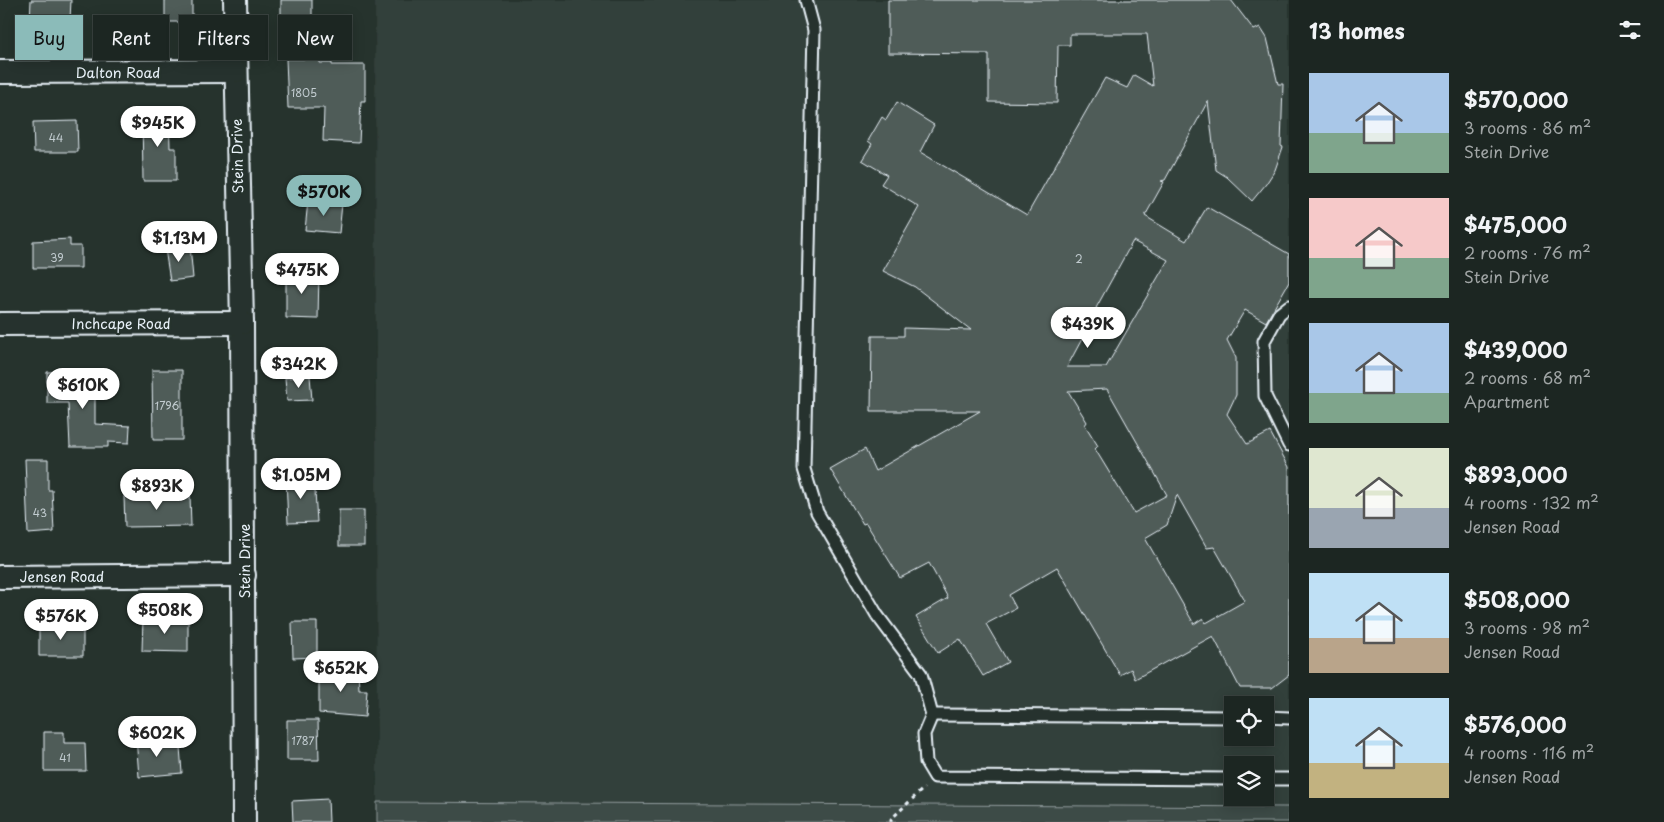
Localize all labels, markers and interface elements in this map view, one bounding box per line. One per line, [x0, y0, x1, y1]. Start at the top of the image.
text: 13 homes [1309, 14, 1405, 46]
chip: Buy [15, 15, 83, 60]
chip: Rent [93, 15, 169, 60]
chip: Filters [179, 15, 268, 60]
chip: New [278, 15, 352, 60]
icon: filters [1616, 16, 1644, 44]
street label: Dalton Road [76, 62, 160, 83]
text: $570,000 [1464, 83, 1568, 115]
house number: 1805 [291, 84, 317, 101]
icon: home [1349, 93, 1409, 153]
pin: $945K [123, 106, 193, 148]
text: $945K [132, 110, 184, 134]
text: 3 rooms · 86 m² [1464, 115, 1591, 139]
street label: Stein Drive [226, 119, 248, 193]
house number: 44 [49, 129, 63, 146]
text: Stein Drive [1464, 139, 1549, 163]
pin: $570K [289, 174, 359, 217]
text: $570K [297, 179, 351, 203]
text: $475,000 [1464, 208, 1567, 240]
icon: home [1349, 218, 1409, 278]
pin: $1.13M [138, 220, 220, 263]
text: $1.13M [152, 225, 206, 249]
text: 2 rooms · 76 m² [1464, 240, 1591, 264]
house number: 39 [50, 249, 64, 266]
house number: 2 [1075, 250, 1083, 267]
pin: $475K [267, 252, 337, 295]
text: $475K [276, 257, 328, 281]
text: Stein Drive [1464, 264, 1549, 288]
pin: $439K [1053, 306, 1123, 349]
text: $439K [1062, 311, 1114, 335]
street label: Inchcape Road [72, 313, 171, 334]
text: $439,000 [1464, 333, 1568, 365]
icon: home [1349, 343, 1409, 403]
pin: $342K [264, 346, 334, 389]
text: $342K [272, 351, 326, 375]
text: 2 rooms · 68 m² [1464, 365, 1591, 389]
pin: $610K [48, 368, 118, 410]
text: $610K [57, 372, 109, 396]
text: Apartment [1464, 389, 1549, 413]
house number: 1796 [155, 397, 179, 414]
pin: $1.05M [260, 458, 342, 500]
text: $893,000 [1464, 458, 1567, 490]
text: $1.05M [272, 462, 330, 486]
pin: $893K [122, 468, 192, 511]
icon: home [1349, 468, 1409, 528]
text: $893K [131, 473, 183, 497]
text: 4 rooms · 132 m² [1464, 490, 1599, 514]
house number: 43 [33, 504, 47, 521]
text: Jensen Road [1464, 514, 1560, 538]
street label: Stein Drive [234, 524, 255, 598]
street label: Jensen Road [20, 566, 104, 587]
text: $508,000 [1464, 583, 1570, 615]
pin: $508K [130, 592, 200, 635]
icon: home [1349, 593, 1409, 653]
text: $508K [138, 597, 192, 621]
pin: $576K [26, 598, 96, 641]
text: $576K [35, 603, 87, 627]
text: 3 rooms · 98 m² [1464, 615, 1590, 639]
text: Jensen Road [1464, 639, 1560, 663]
pin: $652K [306, 650, 376, 693]
text: $652K [314, 655, 368, 679]
map controls [1224, 696, 1274, 806]
button: locate [1224, 696, 1274, 746]
text: $576,000 [1464, 708, 1567, 740]
pin: $602K [122, 716, 192, 758]
icon: home [1349, 718, 1409, 778]
text: $602K [129, 720, 185, 744]
house number: 1787 [292, 732, 314, 749]
text: 4 rooms · 116 m² [1464, 740, 1594, 764]
house number: 41 [59, 749, 71, 766]
button: layers [1224, 756, 1274, 806]
text: Jensen Road [1464, 764, 1560, 788]

